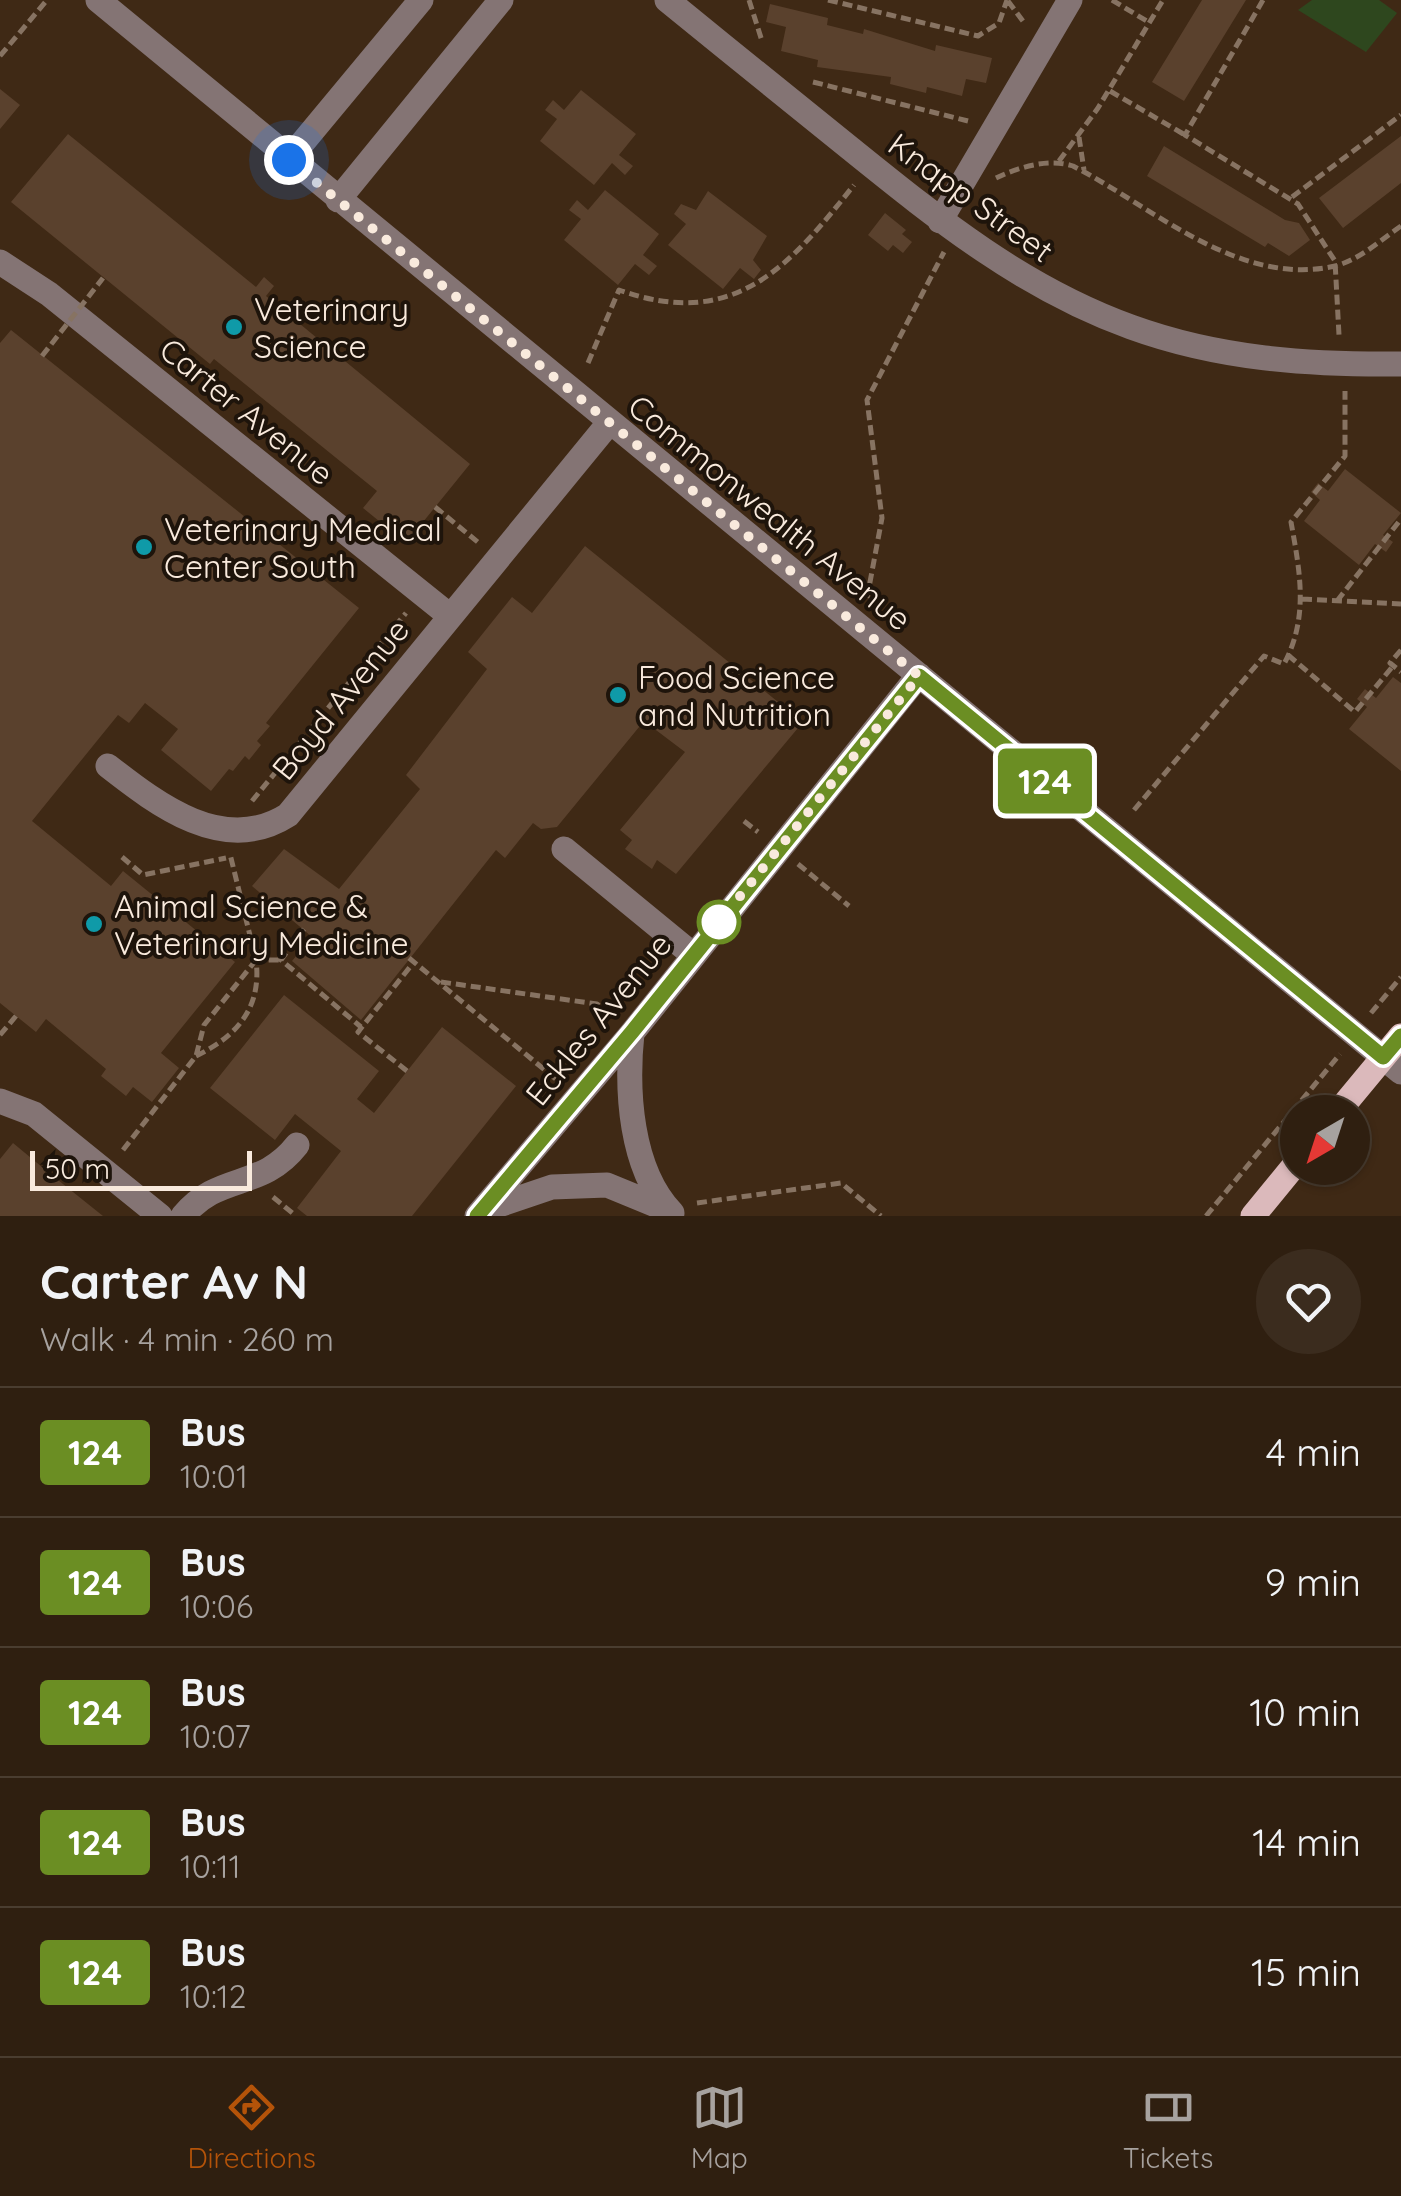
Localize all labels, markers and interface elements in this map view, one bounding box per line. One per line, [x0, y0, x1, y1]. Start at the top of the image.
street label: Knapp Street [881, 124, 1061, 270]
your location [264, 135, 314, 185]
place label: Veterinary Science [254, 289, 409, 366]
marker: Veterinary Science [223, 316, 245, 338]
street label: Carter Avenue [152, 329, 342, 493]
street label: Commonwealth Avenue [620, 386, 920, 638]
place label: Veterinary Medical Center South [164, 509, 442, 586]
marker: Veterinary Medical Center South [133, 536, 155, 558]
street label: Boyd Avenue [263, 610, 417, 788]
place label: Food Science and Nutrition [638, 657, 835, 734]
marker: Food Science and Nutrition [607, 684, 629, 706]
line badge: 124 [988, 748, 1102, 814]
text: 124 [1018, 759, 1072, 803]
place label: Animal Science & Veterinary Medicine [114, 886, 408, 963]
unlabelled marker [698, 901, 740, 943]
marker: Animal Science & Veterinary Medicine [83, 913, 105, 935]
street label: Eckles Avenue [516, 925, 680, 1113]
north arrow [1280, 1095, 1370, 1185]
map controls [1280, 1095, 1370, 1185]
scale bar [30, 1146, 252, 1190]
text: 50 m [45, 1151, 110, 1186]
button: heart [1256, 1249, 1361, 1354]
text: Carter Av N [40, 1251, 308, 1311]
text: Walk · 4 min · 260 m [40, 1319, 334, 1359]
text: Bus [180, 1408, 246, 1456]
text: 4 min [1266, 1428, 1361, 1476]
text: 124 [68, 1430, 122, 1474]
text: 10:01 [180, 1456, 248, 1496]
text: Bus [180, 1538, 246, 1586]
text: 9 min [1265, 1558, 1361, 1606]
text: 124 [68, 1560, 122, 1604]
text: 10:06 [180, 1586, 253, 1626]
text: Bus [180, 1668, 246, 1716]
text: 10 min [1249, 1688, 1361, 1736]
text: 124 [68, 1690, 122, 1734]
text: 10:07 [180, 1716, 251, 1756]
text: Bus [180, 1798, 246, 1846]
text: 14 min [1252, 1818, 1361, 1866]
text: 124 [68, 1820, 122, 1864]
text: 10:11 [180, 1846, 241, 1886]
text: Bus [180, 1928, 246, 1976]
text: 15 min [1251, 1948, 1361, 1996]
text: 124 [68, 1950, 122, 1994]
text: 10:12 [180, 1976, 246, 2016]
tab: Directions [187, 2080, 316, 2175]
tab: Map [691, 2080, 748, 2175]
tab: Tickets [1123, 2080, 1214, 2175]

